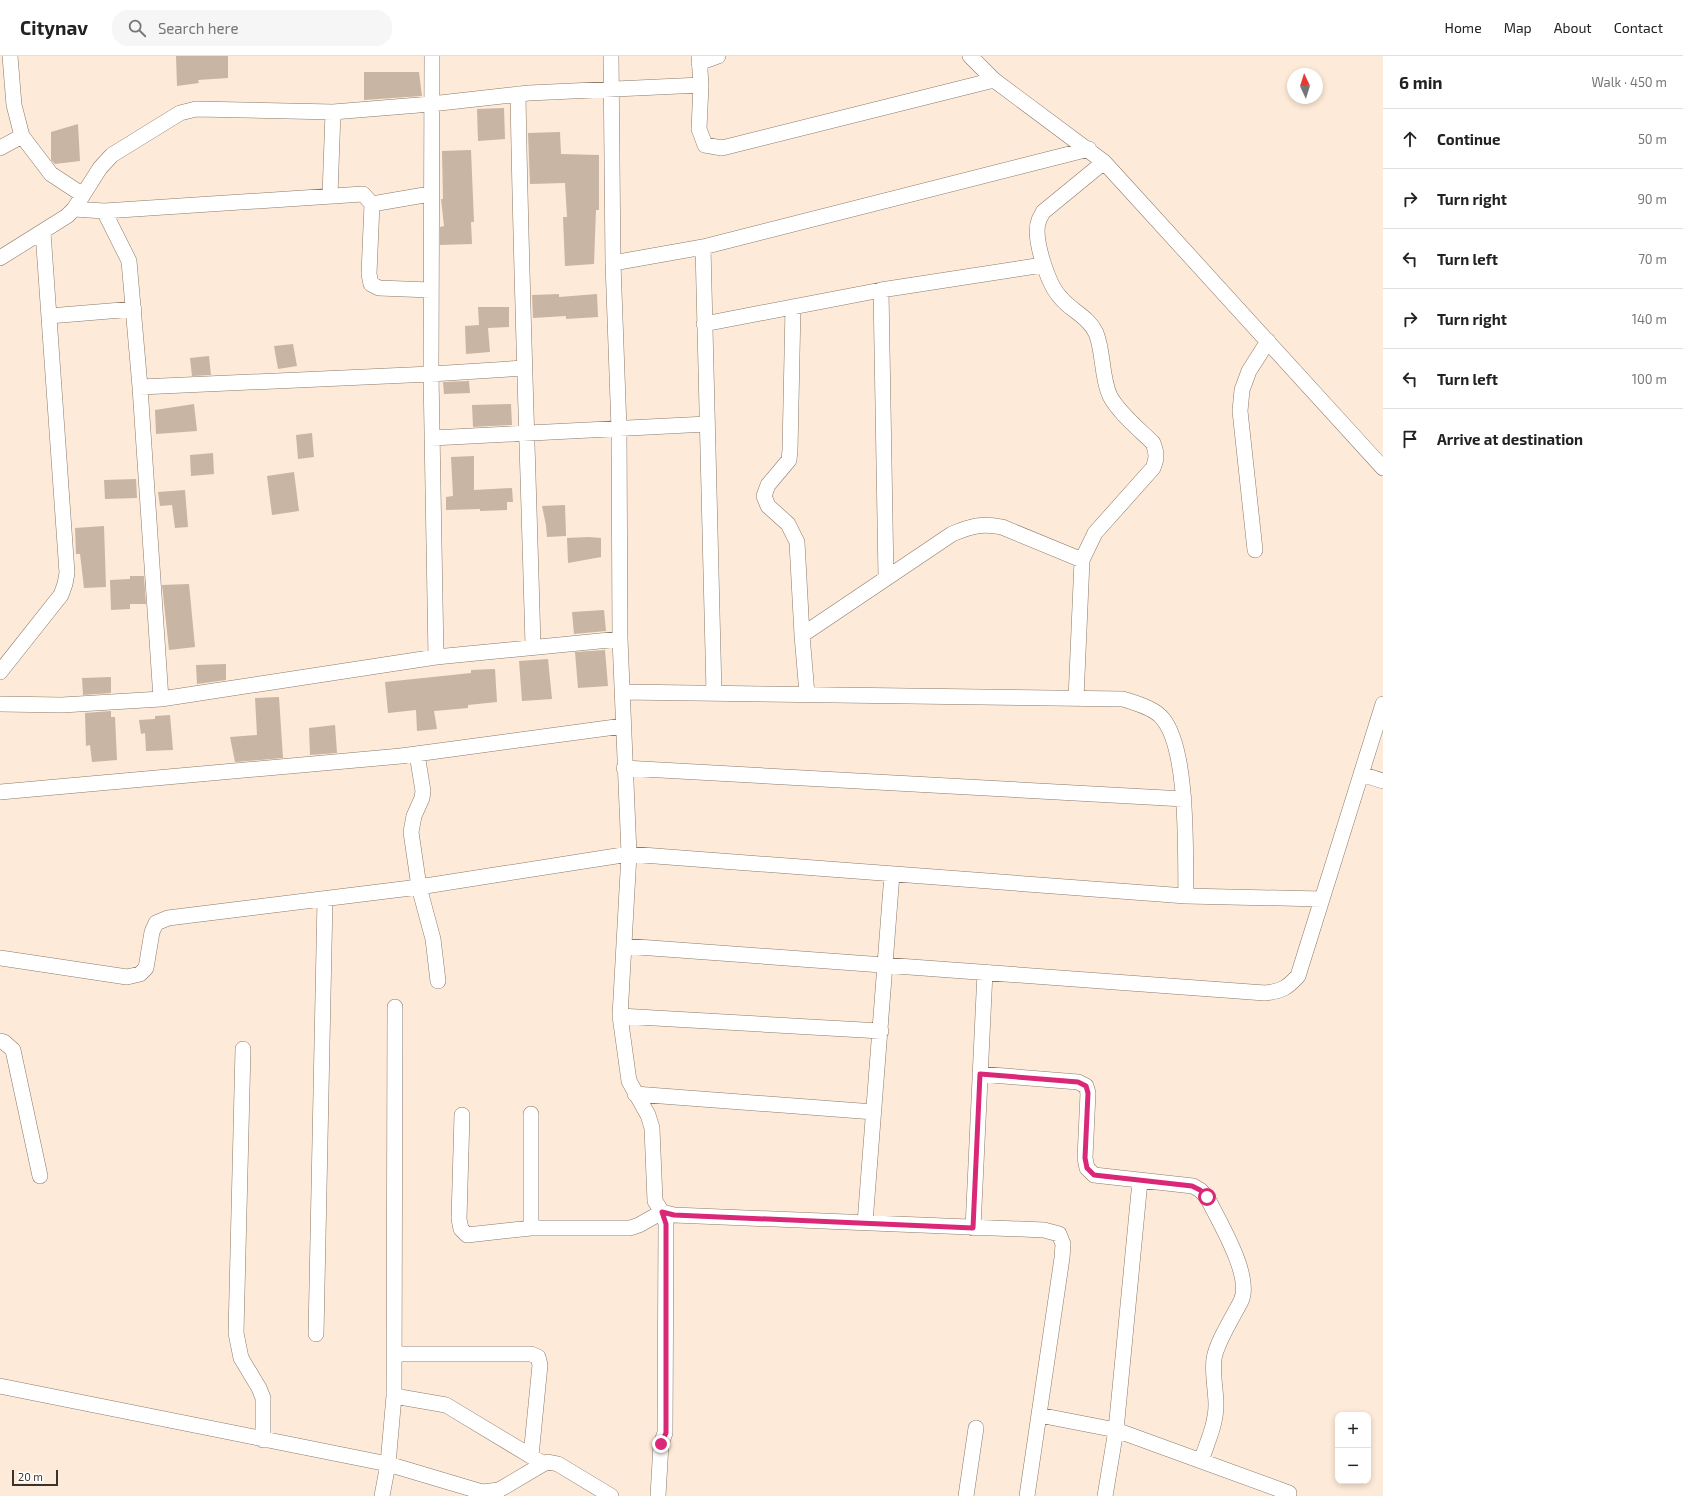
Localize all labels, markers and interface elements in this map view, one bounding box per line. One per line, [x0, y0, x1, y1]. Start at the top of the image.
search box [112, 10, 392, 46]
text: Citynav [20, 16, 88, 39]
icon: search [126, 17, 148, 39]
text: Search here [158, 19, 238, 37]
text: Home [1445, 19, 1482, 36]
text: Map [1504, 19, 1532, 36]
text: About [1554, 19, 1592, 36]
text: Contact [1614, 19, 1663, 36]
north arrow [1287, 68, 1323, 104]
text: 6 min [1399, 72, 1443, 92]
text: Walk · 450 m [1591, 74, 1667, 90]
icon: ahead [1399, 128, 1421, 150]
text: Continue [1437, 130, 1500, 148]
text: 50 m [1638, 131, 1667, 147]
icon: right [1399, 188, 1421, 210]
text: Turn right [1437, 190, 1507, 208]
text: 90 m [1637, 191, 1667, 207]
icon: left [1399, 248, 1421, 270]
text: Turn left [1437, 250, 1498, 268]
text: 70 m [1638, 251, 1667, 267]
icon: right [1399, 308, 1421, 330]
text: Turn right [1437, 310, 1507, 328]
text: 140 m [1632, 311, 1667, 327]
icon: left [1399, 368, 1421, 390]
text: Turn left [1437, 370, 1498, 388]
text: 100 m [1632, 371, 1667, 387]
icon: arrive [1399, 428, 1421, 450]
text: Arrive at destination [1437, 430, 1583, 448]
route start [1198, 1188, 1216, 1206]
map controls [1335, 1412, 1371, 1484]
button: + [1335, 1412, 1371, 1448]
route end [652, 1435, 670, 1453]
button: − [1335, 1448, 1371, 1484]
scale bar [12, 1468, 58, 1487]
text: 20 m [18, 1470, 43, 1483]

